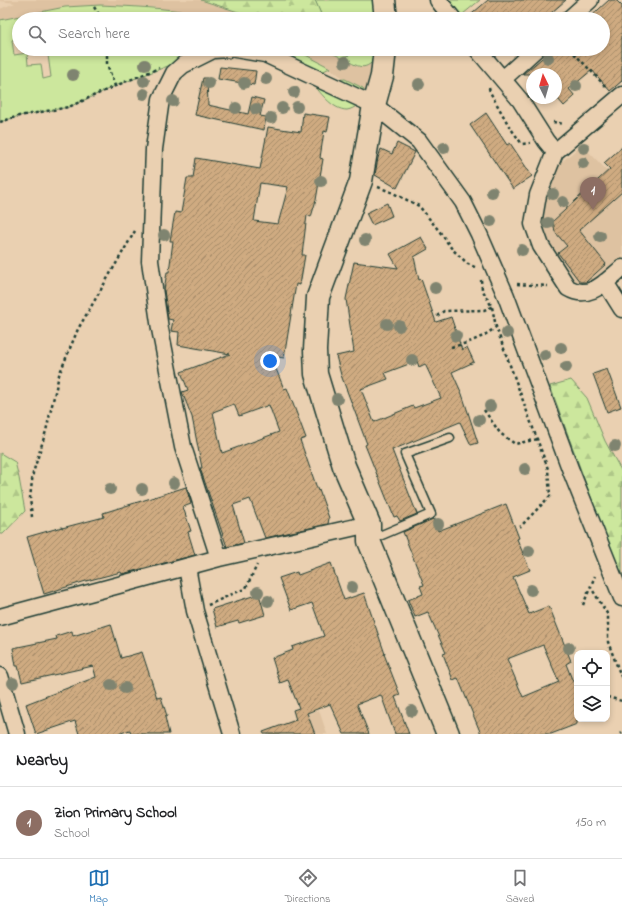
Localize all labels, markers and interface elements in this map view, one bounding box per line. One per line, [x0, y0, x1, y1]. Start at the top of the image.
search box [12, 12, 610, 56]
icon: search [26, 23, 48, 45]
text: Search here [58, 23, 130, 45]
north arrow [526, 68, 562, 104]
pin: 1 [580, 177, 606, 210]
your location [260, 351, 280, 371]
map controls [574, 650, 610, 722]
button: locate [574, 650, 610, 686]
button: layers [574, 686, 610, 722]
text: Nearby [16, 748, 68, 773]
text: Zion Primary School [54, 802, 177, 824]
text: 1 [27, 813, 31, 832]
text: 150 m [575, 813, 606, 832]
text: School [54, 824, 90, 843]
tab: Map [88, 867, 110, 907]
tab: Directions [285, 867, 330, 907]
tab: Saved [506, 867, 534, 907]

